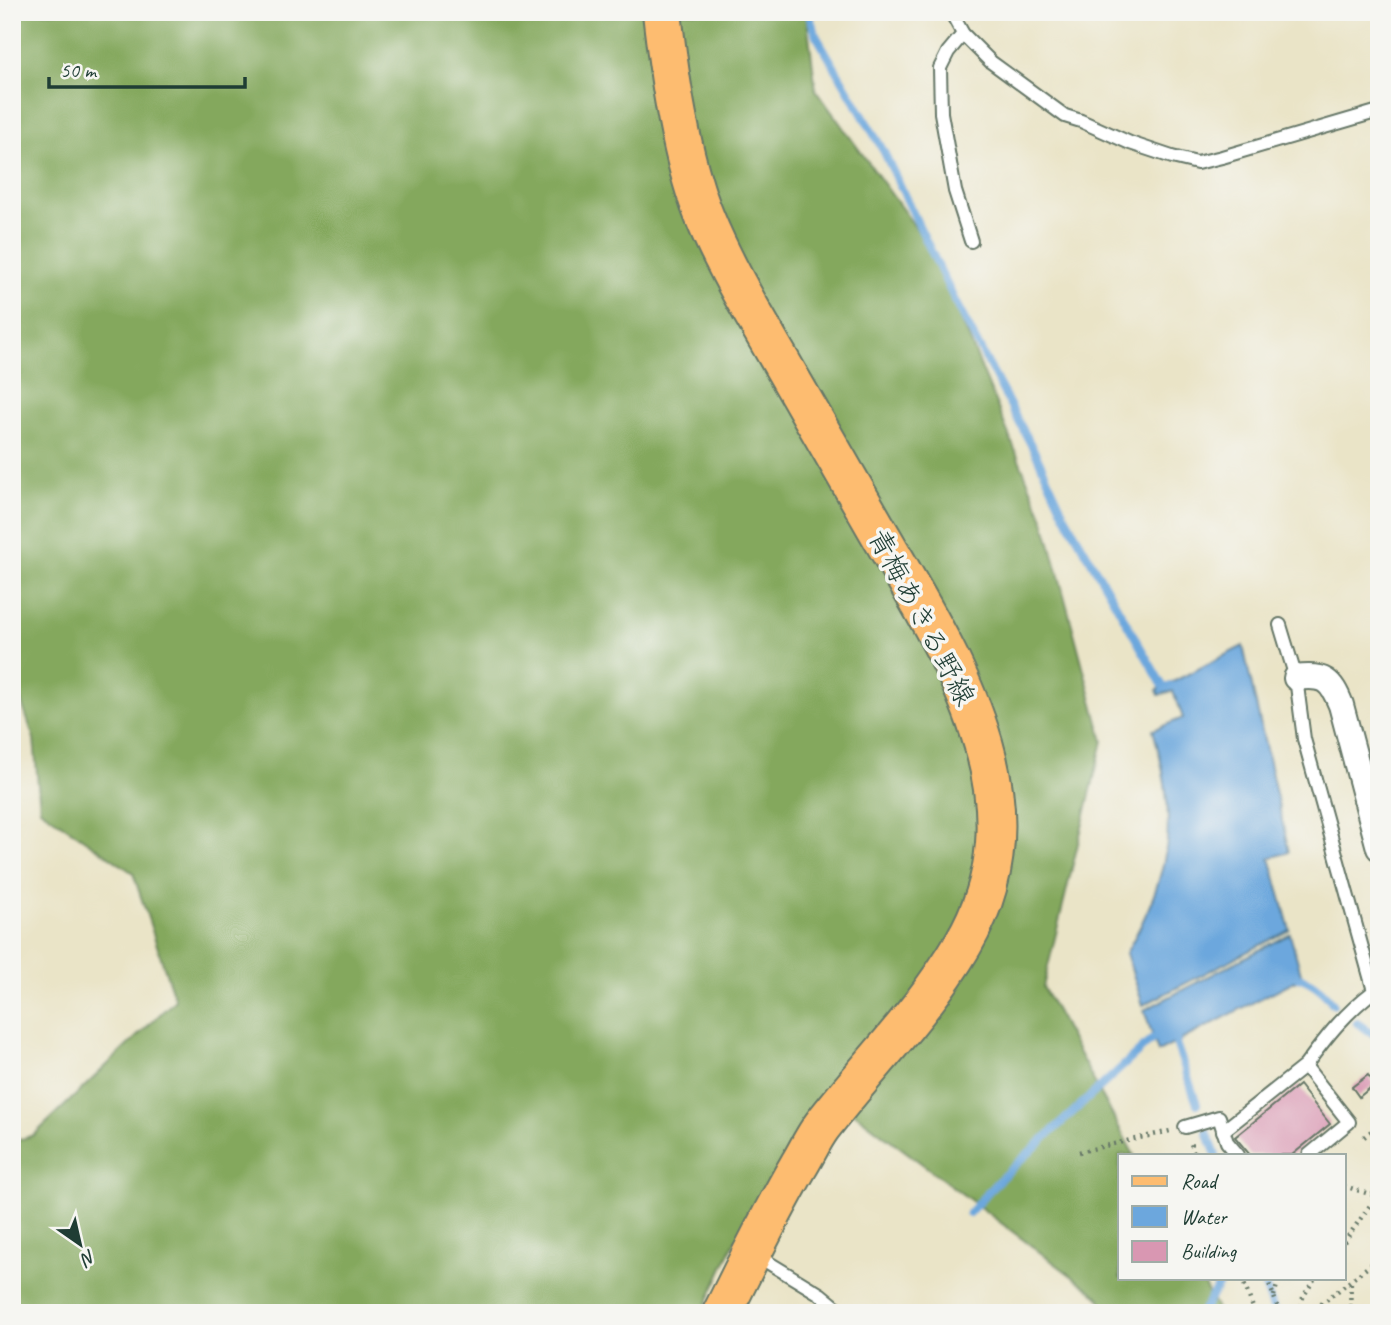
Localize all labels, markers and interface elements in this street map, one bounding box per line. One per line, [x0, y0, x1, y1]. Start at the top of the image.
scale bar [49, 46, 245, 90]
text: 50 m [60, 57, 98, 83]
street label: 青梅あきる野線 [861, 522, 983, 712]
legend [1118, 1154, 1346, 1280]
text: Road [1181, 1168, 1220, 1194]
text: Water [1181, 1204, 1228, 1230]
north arrow [46, 1210, 116, 1280]
text: Building [1181, 1238, 1238, 1264]
text: N [75, 1244, 101, 1272]

